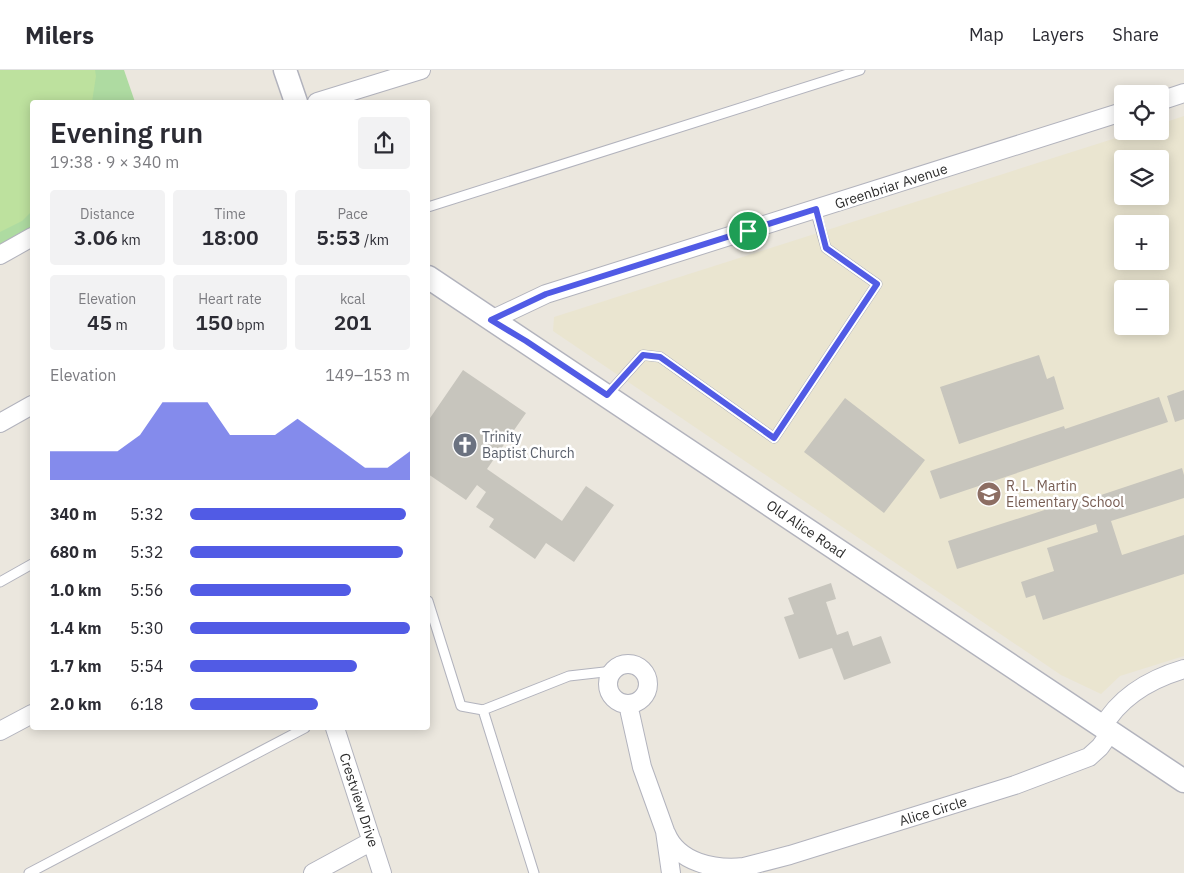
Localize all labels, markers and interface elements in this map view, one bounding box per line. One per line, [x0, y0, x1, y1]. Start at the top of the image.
text: Milers [25, 19, 94, 51]
text: Map [969, 23, 1004, 46]
text: Layers [1032, 23, 1084, 46]
text: Share [1112, 23, 1159, 46]
map controls [1114, 85, 1169, 335]
button: locate [1114, 85, 1169, 140]
text: Evening run [50, 114, 203, 151]
button: share [358, 117, 410, 169]
button: layers [1114, 150, 1169, 205]
text: 19:38 · 9 × 340 m [50, 152, 179, 172]
street label: Greenbriar Avenue [832, 159, 950, 213]
text: Distance [80, 205, 135, 223]
text: Time [214, 205, 246, 223]
text: Pace [337, 205, 368, 223]
pin [727, 210, 769, 252]
button: + [1114, 215, 1169, 270]
icon: arrive [734, 217, 762, 245]
text: 3.06 [74, 223, 118, 251]
text: 18:00 [201, 223, 259, 251]
text: 5:53 [316, 223, 361, 251]
text: km [118, 231, 141, 249]
text: /km [361, 231, 389, 249]
button: − [1114, 280, 1169, 335]
text: Elevation [78, 290, 136, 308]
text: Heart rate [198, 290, 262, 308]
text: kcal [340, 290, 365, 308]
text: 45 [87, 308, 112, 336]
text: 150 [195, 308, 233, 336]
text: 201 [334, 308, 372, 336]
text: m [112, 316, 128, 334]
text: bpm [233, 316, 265, 334]
text: Elevation [50, 365, 116, 385]
text: 149–153 m [325, 365, 410, 385]
place label: Trinity Baptist Church [482, 428, 575, 462]
church icon: Trinity Baptist Church [452, 432, 478, 458]
place label: R. L. Martin Elementary School [1006, 477, 1124, 511]
school or university icon: R. L. Martin Elementary School [976, 481, 1002, 507]
street label: Old Alice Road [763, 496, 849, 562]
text: 340 m [50, 504, 97, 524]
text: 5:32 [130, 504, 163, 524]
text: 680 m [50, 542, 97, 562]
text: 5:32 [130, 542, 163, 562]
text: 1.0 km [50, 580, 101, 600]
text: 5:56 [130, 580, 163, 600]
text: 1.4 km [50, 618, 101, 638]
text: 5:30 [130, 618, 163, 638]
text: 1.7 km [50, 656, 101, 676]
text: 5:54 [130, 656, 163, 676]
text: 2.0 km [50, 694, 101, 714]
text: 6:18 [130, 694, 163, 714]
street label: Crestview Drive [335, 751, 383, 850]
street label: Alice Circle [897, 792, 969, 830]

